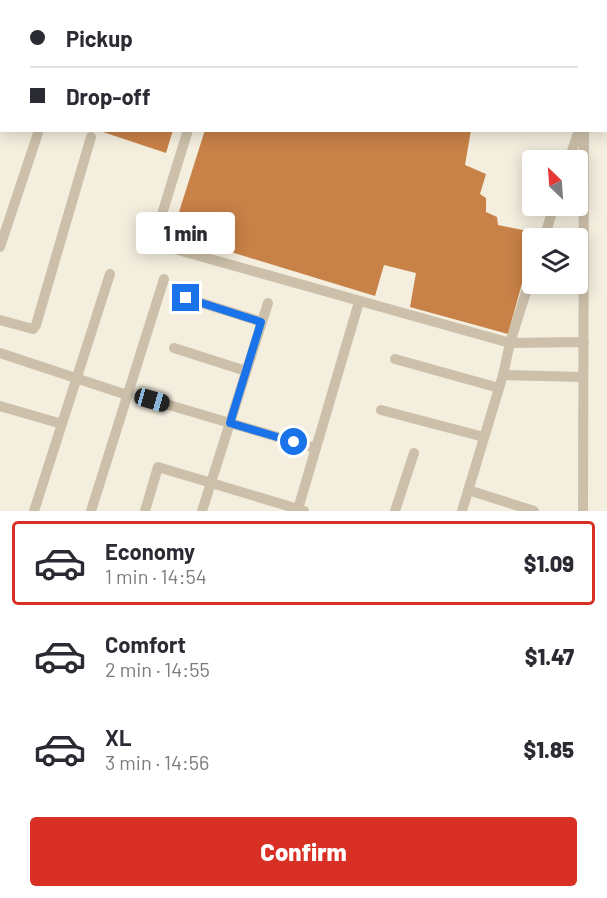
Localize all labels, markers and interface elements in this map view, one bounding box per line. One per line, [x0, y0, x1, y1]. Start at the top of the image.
text: Pickup [66, 25, 133, 51]
text: Drop-off [66, 83, 150, 109]
north arrow [522, 150, 588, 216]
map controls [522, 150, 588, 294]
callout: 1 min [136, 211, 236, 253]
text: 1 min [164, 221, 207, 245]
button: layers [522, 228, 588, 294]
route end [172, 284, 199, 311]
car [132, 386, 172, 414]
route start [280, 428, 307, 455]
icon: car [33, 536, 87, 590]
text: Economy [105, 538, 195, 564]
text: $1.09 [524, 550, 574, 576]
text: 1 min · 14:54 [105, 564, 207, 588]
icon: car [33, 629, 87, 683]
text: Comfort [105, 631, 186, 657]
text: $1.47 [525, 643, 574, 669]
text: 2 min · 14:55 [105, 657, 210, 681]
icon: car [33, 722, 87, 776]
text: XL [105, 724, 131, 750]
text: $1.85 [524, 736, 574, 762]
text: 3 min · 14:56 [105, 750, 209, 774]
button: Confirm [30, 817, 577, 886]

